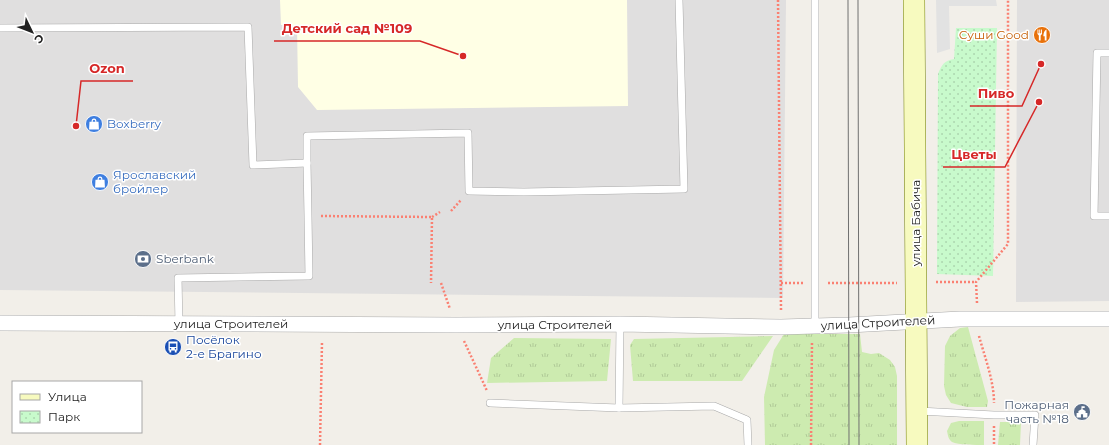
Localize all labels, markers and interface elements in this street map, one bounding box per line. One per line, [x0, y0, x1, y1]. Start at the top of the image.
north arrow [12, 12, 52, 52]
callout: Детский сад №109 [274, 16, 420, 41]
text: Детский сад №109 [282, 20, 412, 36]
restaurant icon: Суши Good [1032, 25, 1052, 45]
place label: Суши Good [959, 27, 1029, 42]
text: С [31, 31, 47, 47]
callout: Ozon [81, 56, 133, 81]
text: Ozon [89, 60, 125, 76]
callout: Пиво [970, 81, 1022, 106]
text: Пиво [978, 85, 1015, 101]
shop icon: Boxberry [84, 114, 104, 134]
place label: Boxberry [107, 116, 162, 131]
callout: Цветы [943, 142, 1005, 167]
text: Цветы [951, 146, 997, 162]
place label: Ярославский бройлер [113, 167, 196, 196]
shop icon: Ярославский бройлер [90, 172, 110, 192]
street label: улица Бабича [908, 180, 923, 267]
bank icon: Sberbank [133, 249, 153, 269]
place label: Sberbank [156, 251, 215, 266]
street label: улица Строителей [819, 312, 936, 333]
street label: улица Строителей [173, 316, 288, 331]
street label: улица Строителей [497, 317, 612, 332]
place label: Посёлок 2-е Брагино [186, 332, 262, 361]
bus stop icon: Посёлок 2-е Брагино [163, 337, 183, 357]
legend [12, 381, 142, 433]
text: Улица [48, 389, 87, 404]
place label: Пожарная часть №18 [1004, 397, 1069, 426]
public building icon: Пожарная часть №18 [1072, 402, 1092, 422]
text: Парк [48, 409, 80, 424]

